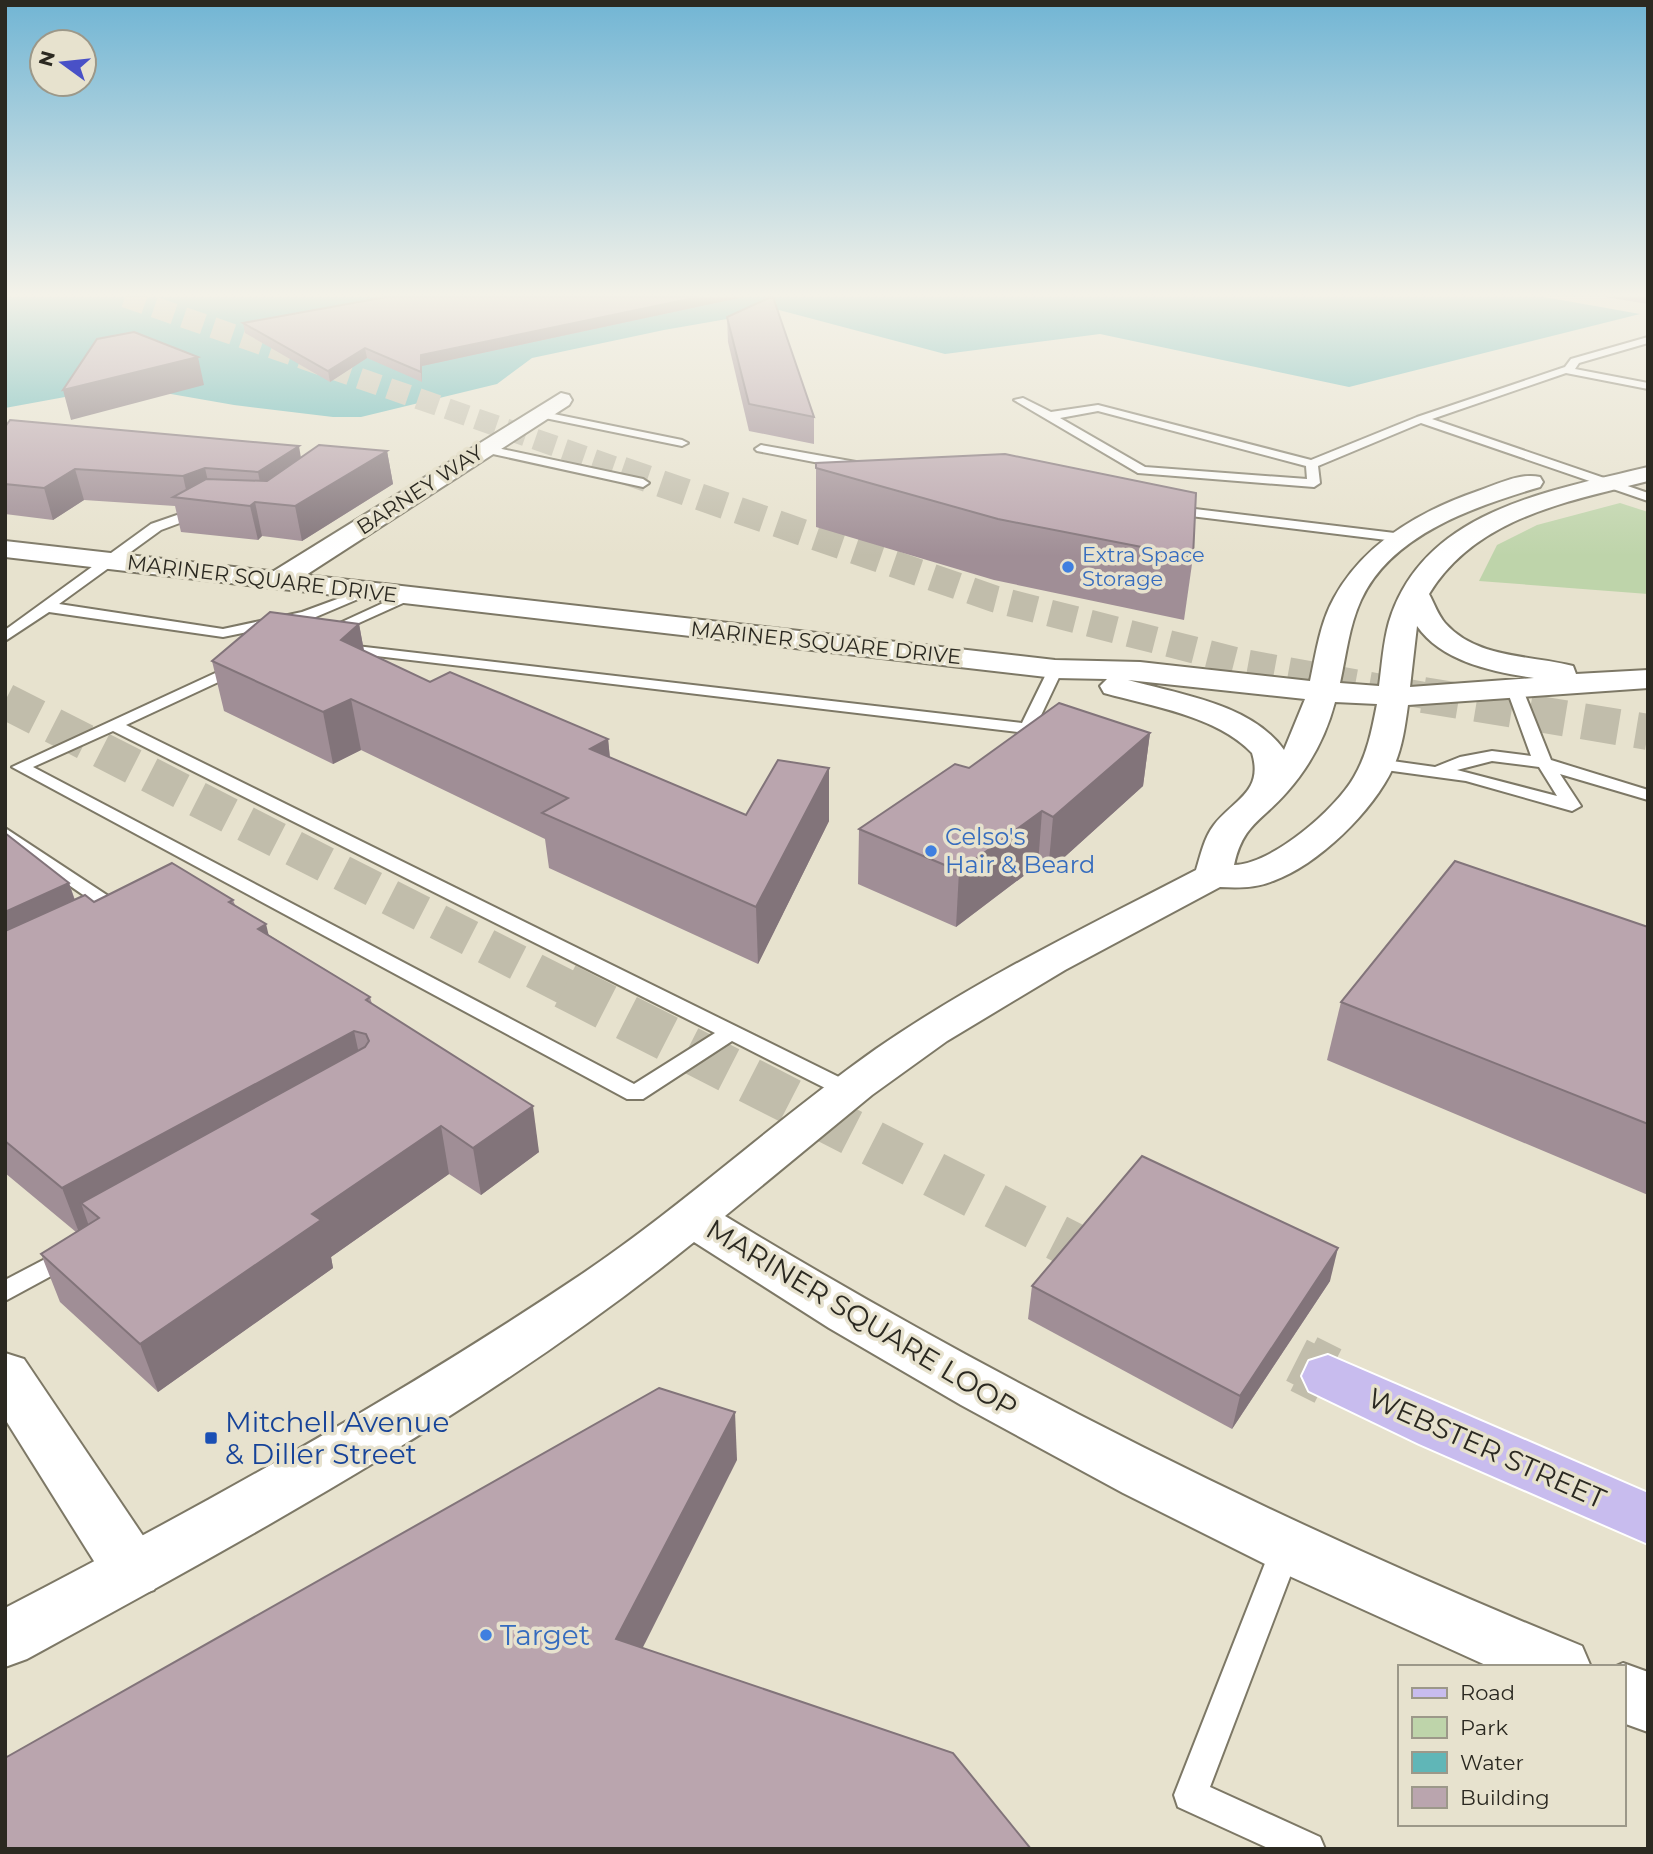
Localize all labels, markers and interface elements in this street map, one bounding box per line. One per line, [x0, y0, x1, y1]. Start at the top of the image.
north arrow [28, 28, 98, 98]
text: N [34, 48, 60, 69]
street label: BARNEY WAY [352, 439, 488, 540]
place label: Extra Space Storage [1082, 542, 1205, 591]
street label: MARINER SQUARE DRIVE [126, 550, 399, 607]
marker: Extra Space Storage [1060, 559, 1076, 575]
street label: MARINER SQUARE DRIVE [689, 616, 963, 669]
place label: Celso's Hair & Beard [945, 822, 1095, 879]
marker: Celso's Hair & Beard [923, 843, 939, 859]
street label: MARINER SQUARE LOOP [700, 1212, 1024, 1424]
street label: WEBSTER STREET [1363, 1380, 1611, 1516]
place label: Mitchell Avenue & Diller Street [225, 1405, 449, 1471]
marker: Mitchell Avenue & Diller Street [203, 1430, 219, 1446]
place label: Target [500, 1618, 590, 1652]
marker: Target [478, 1627, 494, 1643]
legend [1398, 1665, 1625, 1826]
text: Road [1460, 1680, 1515, 1705]
text: Park [1460, 1715, 1508, 1740]
text: Water [1460, 1750, 1524, 1775]
text: Building [1460, 1785, 1550, 1810]

